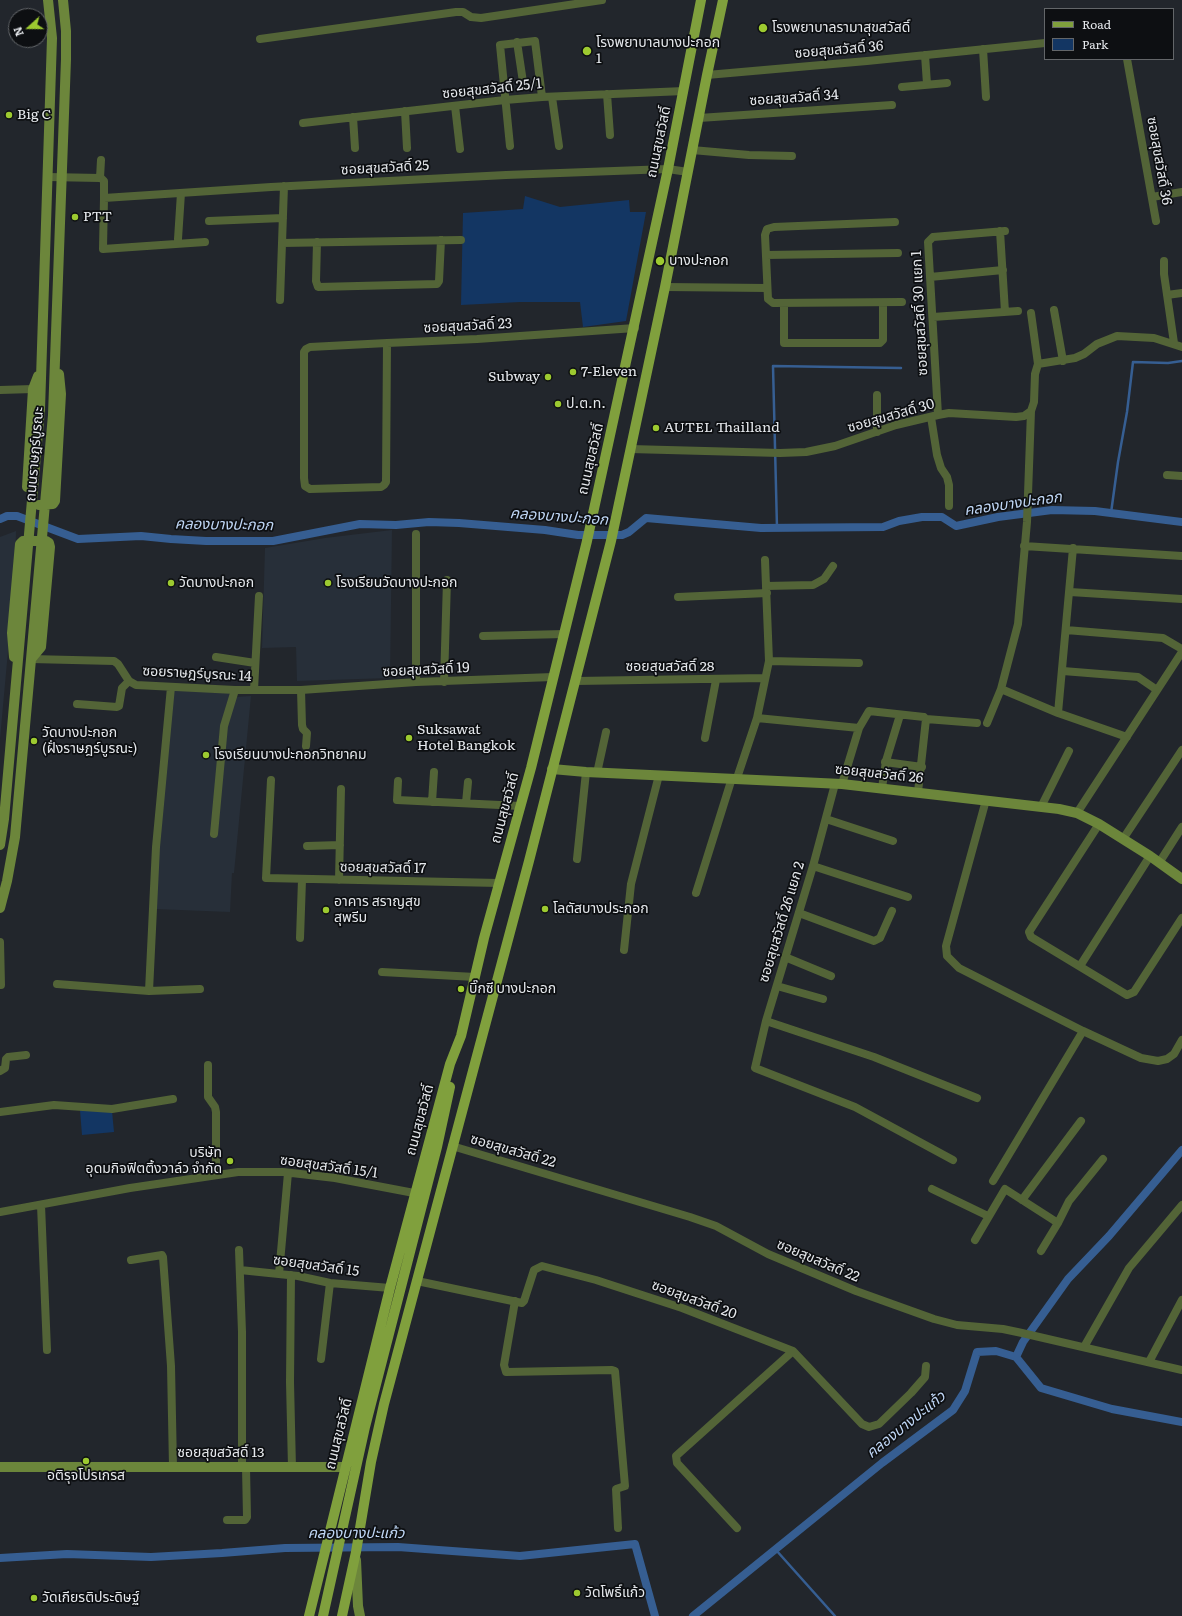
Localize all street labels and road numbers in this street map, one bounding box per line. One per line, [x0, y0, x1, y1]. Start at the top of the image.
street label: ซอยสุขสวัสดิ์ 36 [794, 38, 884, 62]
street label: ซอยสุขสวัสดิ์ 25/1 [441, 75, 543, 103]
street label: ซอยสุขสวัสดิ์ 34 [749, 87, 839, 109]
street label: ถนนสุขสวัสดิ์ [643, 105, 675, 179]
street label: ซอยสุขสวัสดิ์ 36 [1143, 116, 1175, 206]
street label: ซอยสุขสวัสดิ์ 25 [340, 157, 430, 179]
street label: ซอยสุขสวัสดิ์ 30 แยก 1 [908, 250, 932, 376]
street label: ซอยสุขสวัสดิ์ 23 [423, 315, 513, 337]
street label: ซอยสุขสวัสดิ์ 30 [846, 396, 936, 436]
street label: ถนนราษฎร์บูรณะ [22, 406, 48, 502]
street label: ถนนสุขสวัสดิ์ [575, 422, 607, 496]
street label: ซอยสุขสวัสดิ์ 19 [382, 659, 470, 681]
street label: ซอยสุขสวัสดิ์ 28 [626, 659, 714, 675]
street label: ซอยราษฎร์บูรณะ 14 [142, 663, 252, 685]
street label: ซอยสุขสวัสดิ์ 26 [834, 761, 924, 787]
street label: ถนนสุขสวัสดิ์ [487, 771, 523, 845]
street label: ซอยสุขสวัสดิ์ 17 [340, 859, 426, 877]
street label: ซอยสุขสวัสดิ์ 26 แยก 2 [756, 859, 808, 985]
street label: ถนนสุขสวัสดิ์ [402, 1083, 438, 1157]
street label: ซอยสุขสวัสดิ์ 22 [468, 1131, 558, 1171]
street label: ซอยสุขสวัสดิ์ 15/1 [279, 1152, 379, 1182]
street label: ซอยสุขสวัสดิ์ 22 [774, 1236, 862, 1286]
street label: ซอยสุขสวัสดิ์ 15 [272, 1252, 360, 1280]
street label: ซอยสุขสวัสดิ์ 20 [649, 1277, 739, 1323]
street label: ถนนสุขสวัสดิ์ [322, 1397, 356, 1471]
street label: ซอยสุขสวัสดิ์ 13 [177, 1445, 265, 1461]

